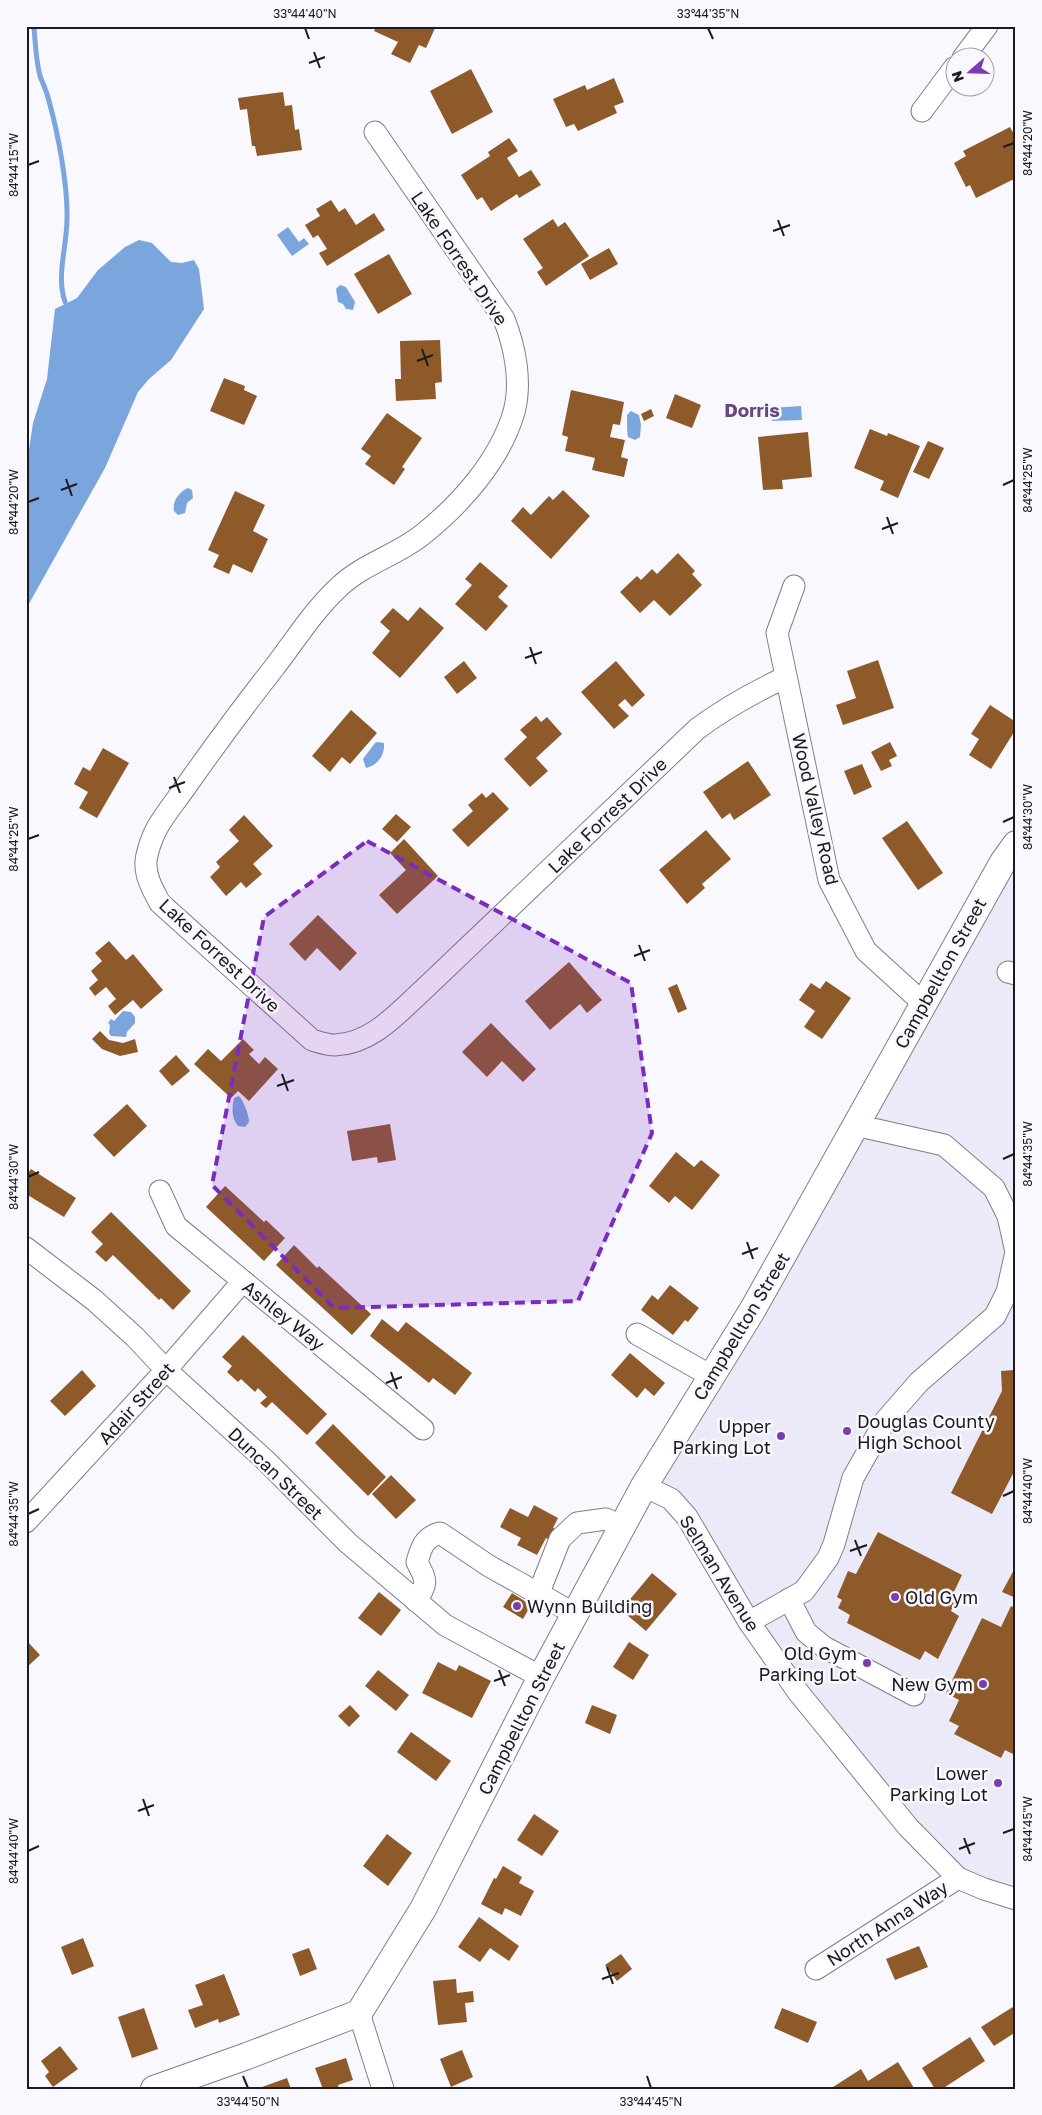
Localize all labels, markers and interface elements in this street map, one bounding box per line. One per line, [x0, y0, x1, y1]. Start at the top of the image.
text: 33°44'40"N [273, 6, 337, 21]
text: 33°44'35"N [677, 6, 739, 21]
north arrow [944, 48, 994, 98]
text: N [948, 69, 967, 85]
text: 84°44'20"W [1020, 110, 1035, 176]
text: 84°44'15"W [6, 132, 21, 197]
street label: Lake Forrest Drive [407, 187, 513, 329]
district label: Dorris [724, 398, 780, 421]
text: 84°44'25"W [1020, 447, 1035, 513]
text: 84°44'20"W [6, 469, 21, 535]
street label: Wood Valley Road [788, 731, 844, 887]
street label: Lake Forrest Drive [543, 753, 671, 877]
text: 84°44'30"W [1020, 784, 1035, 850]
text: 84°44'25"W [6, 806, 21, 872]
street label: Lake Forrest Drive [155, 893, 285, 1017]
street label: Campbellton Street [889, 894, 991, 1052]
text: 84°44'35"W [1020, 1121, 1035, 1187]
text: 84°44'30"W [6, 1144, 21, 1210]
street label: Campbellton Street [688, 1248, 794, 1404]
street label: Ashley Way [238, 1275, 330, 1355]
street label: Adair Street [93, 1357, 179, 1449]
place label: Douglas County High School [857, 1410, 995, 1453]
place label: Upper Parking Lot [672, 1415, 771, 1458]
street label: Duncan Street [224, 1422, 328, 1524]
marker: Douglas County High School [841, 1425, 853, 1437]
marker: Upper Parking Lot [775, 1430, 787, 1442]
text: 84°44'40"W [1020, 1457, 1035, 1524]
text: 84°44'35"W [6, 1481, 21, 1547]
street label: Selman Avenue [675, 1511, 765, 1635]
place label: Old Gym [905, 1586, 978, 1608]
marker: Old Gym [889, 1591, 901, 1603]
place label: Wynn Building [527, 1595, 652, 1617]
marker: Wynn Building [511, 1600, 523, 1612]
street label: Campbellton Street [473, 1638, 569, 1798]
place label: Old Gym Parking Lot [758, 1642, 857, 1685]
marker: Old Gym Parking Lot [861, 1657, 873, 1669]
place label: New Gym [891, 1673, 973, 1695]
marker: New Gym [977, 1678, 989, 1690]
place label: Lower Parking Lot [889, 1762, 988, 1805]
marker: Lower Parking Lot [992, 1777, 1004, 1789]
text: 84°44'45"W [1020, 1796, 1035, 1862]
text: 84°44'40"W [6, 1817, 21, 1884]
street label: North Anna Way [822, 1876, 952, 1970]
text: 33°44'50"N [216, 2094, 280, 2109]
text: 33°44'45"N [619, 2094, 683, 2109]

